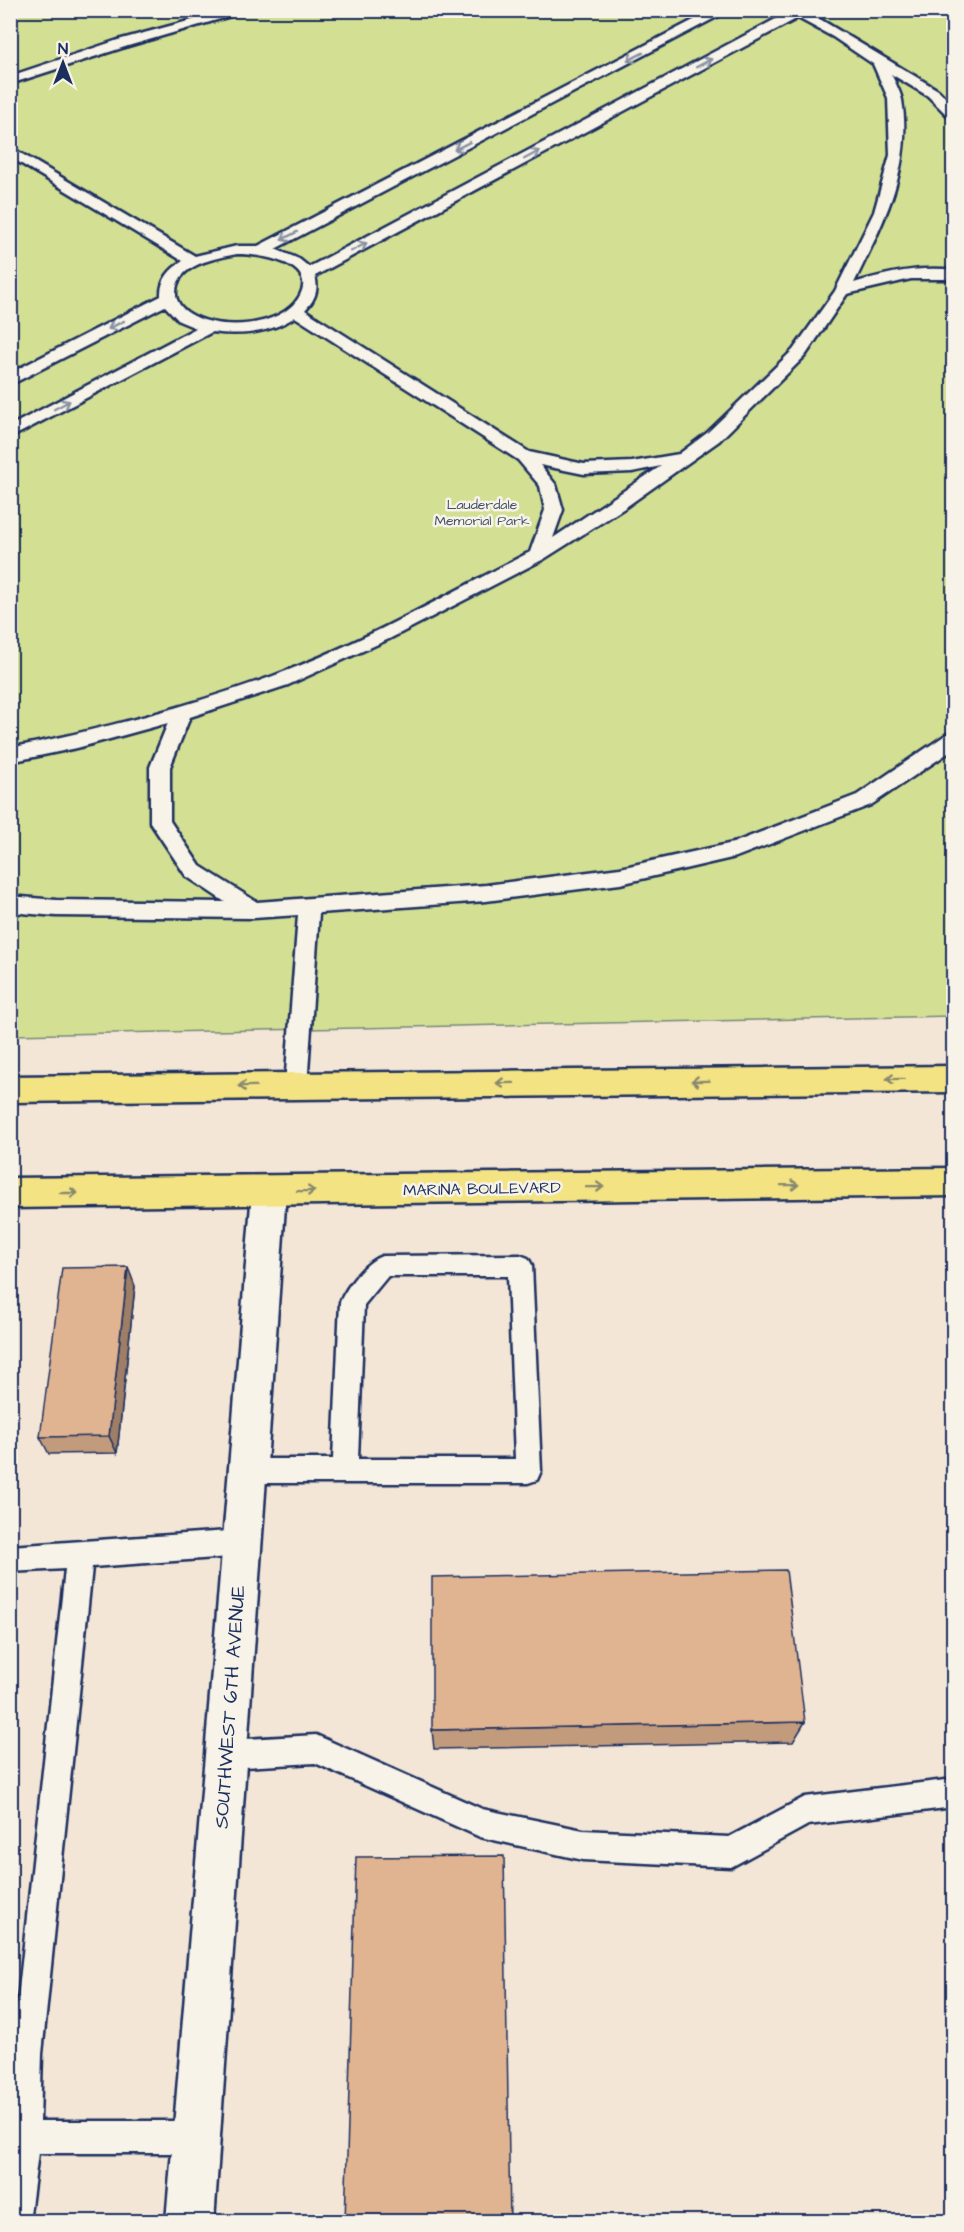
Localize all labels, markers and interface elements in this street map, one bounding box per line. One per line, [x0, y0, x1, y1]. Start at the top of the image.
north arrow [33, 33, 93, 93]
text: N [58, 38, 68, 60]
one-way arrow [627, 51, 644, 63]
one-way arrow [694, 57, 712, 68]
one-way arrow [453, 141, 471, 153]
one-way arrow [522, 149, 540, 160]
one-way arrow [280, 231, 298, 242]
one-way arrow [350, 241, 368, 252]
one-way arrow [108, 320, 126, 331]
one-way arrow [53, 399, 70, 411]
park label: Lauderdale Memorial Park [434, 495, 530, 531]
one-way arrow [886, 1073, 906, 1085]
one-way arrow [691, 1075, 711, 1087]
one-way arrow [496, 1078, 516, 1089]
one-way arrow [238, 1080, 258, 1092]
street label: MARINA BOULEVARD [403, 1177, 561, 1201]
one-way arrow [780, 1179, 800, 1190]
one-way arrow [585, 1181, 605, 1193]
one-way arrow [295, 1185, 315, 1197]
one-way arrow [58, 1187, 78, 1199]
street label: SOUTHWEST 6TH AVENUE [208, 1584, 252, 1830]

